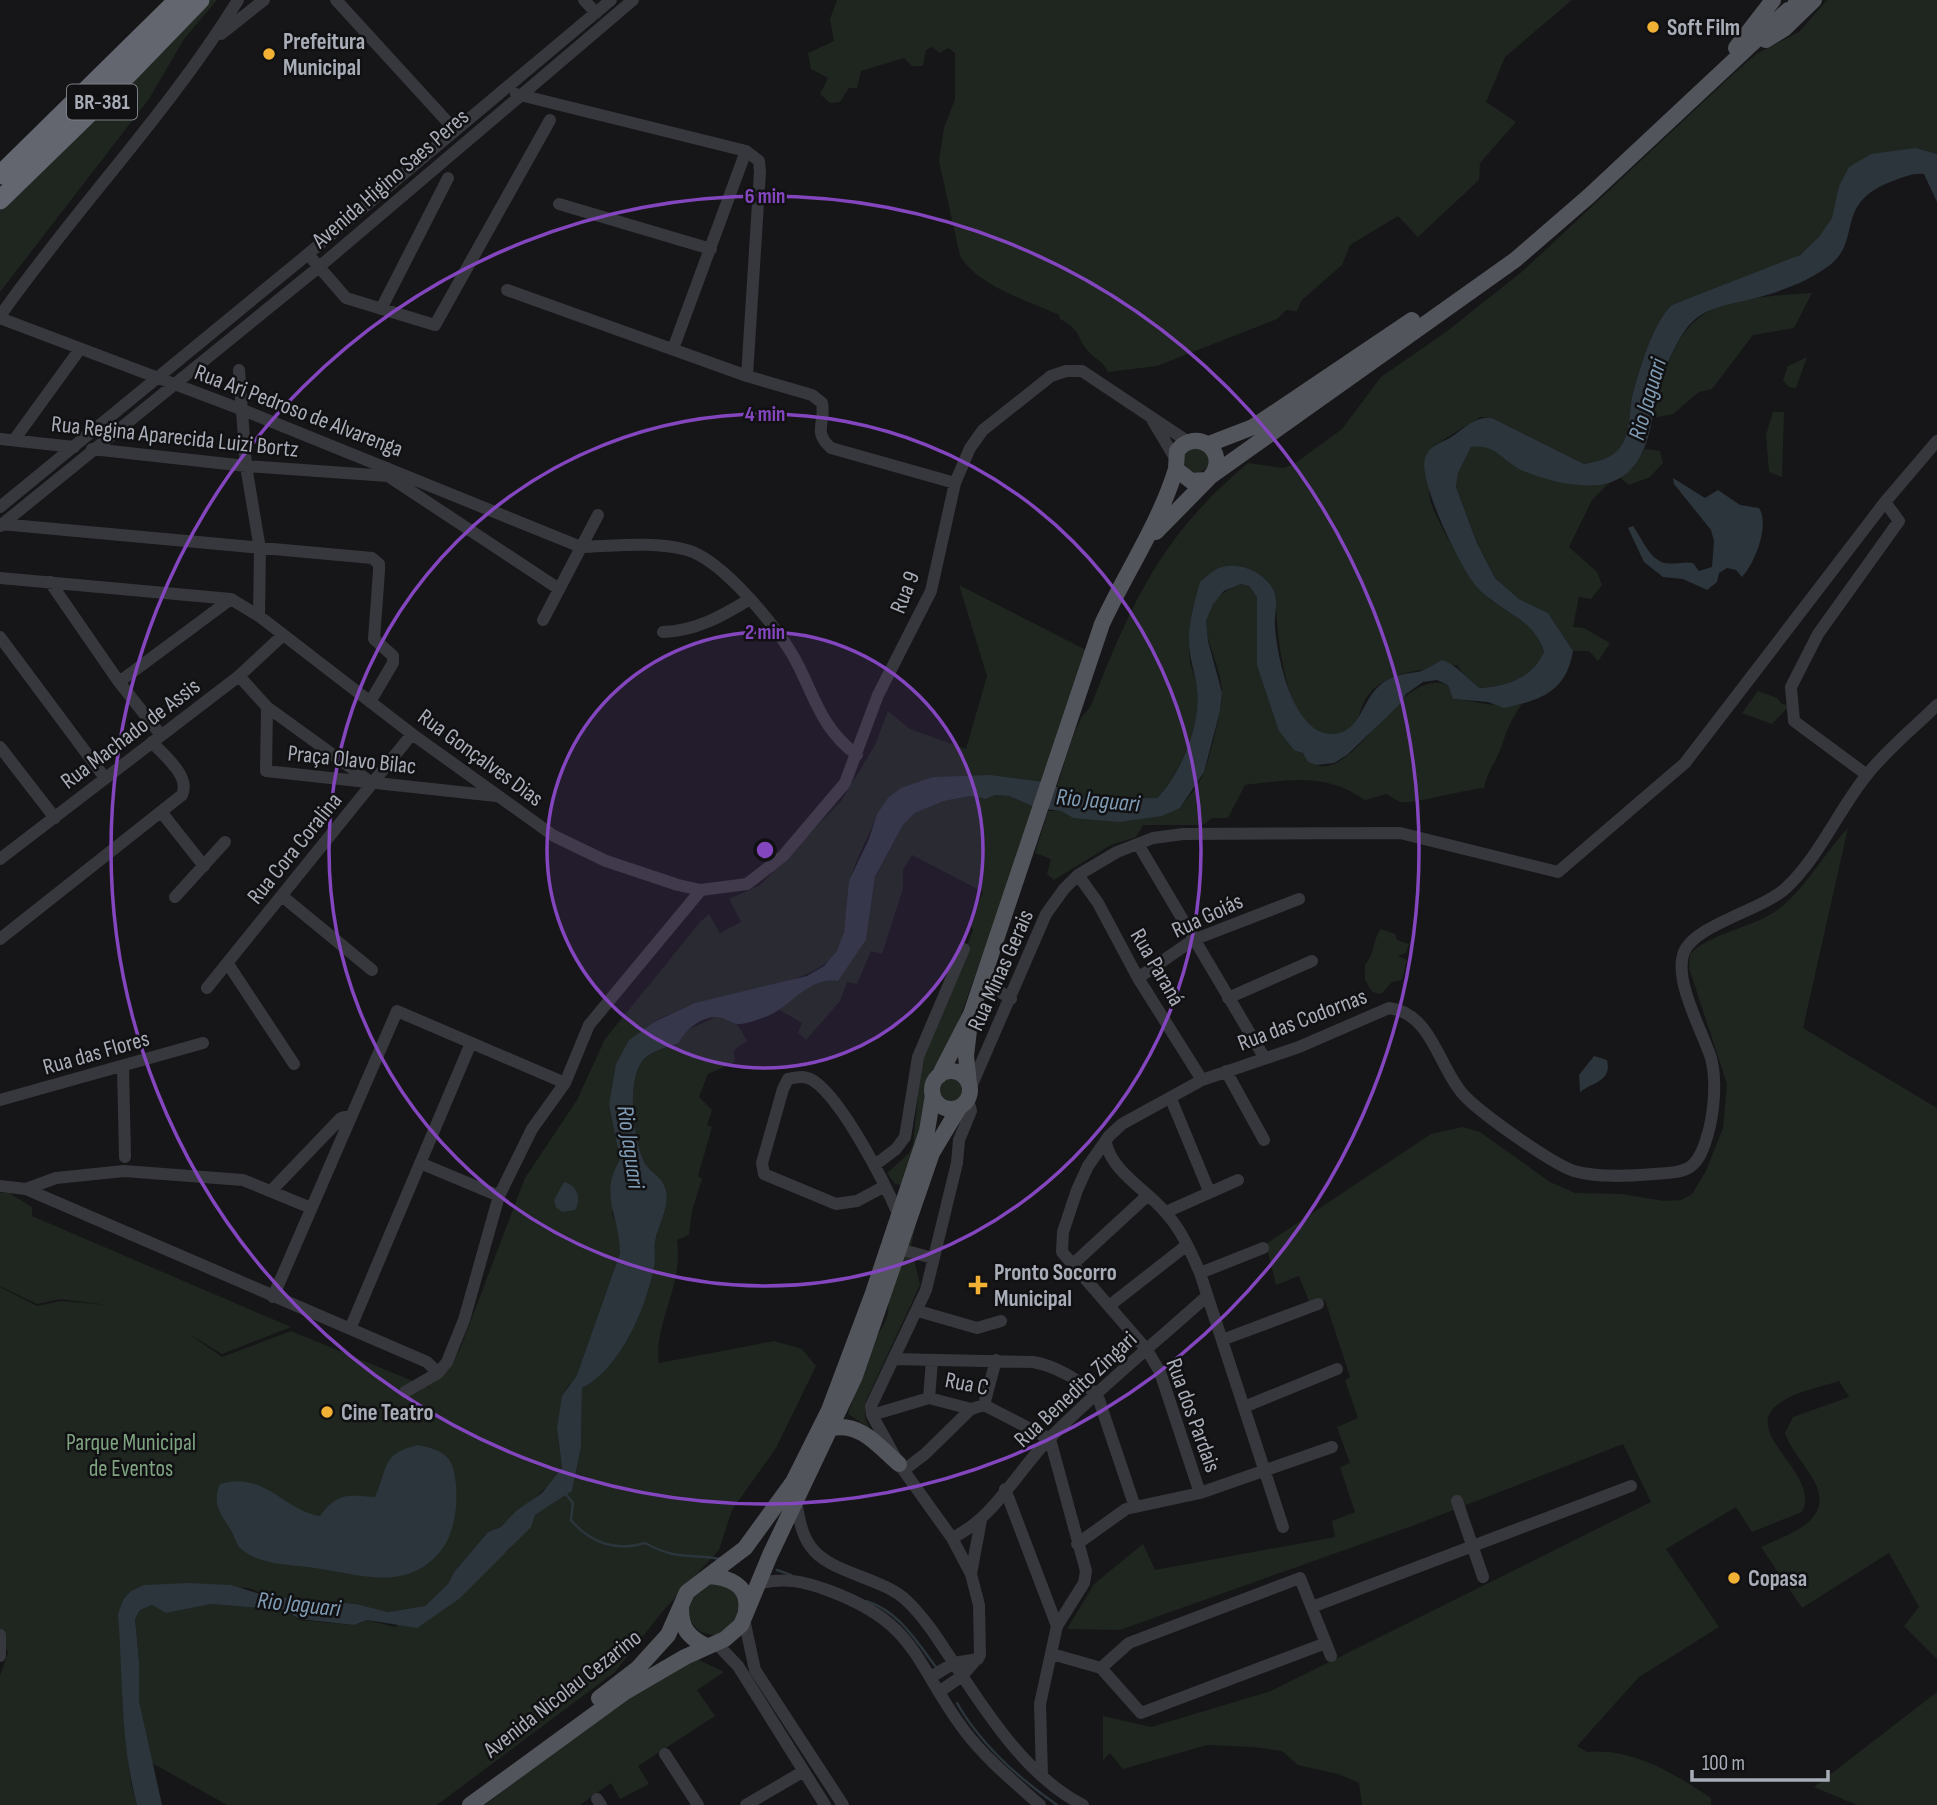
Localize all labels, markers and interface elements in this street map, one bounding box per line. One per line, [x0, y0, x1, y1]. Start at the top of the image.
place label: Soft Film [1667, 14, 1740, 42]
marker: Soft Film [1645, 19, 1661, 35]
place label: Prefeitura Municipal [283, 28, 365, 82]
marker: Prefeitura Municipal [261, 46, 277, 62]
road number: BR-381 [67, 84, 137, 119]
street label: Avenida Higino Saes Peres [306, 103, 475, 255]
text: 6 min [745, 184, 785, 209]
water label: Rio Jaguari [1622, 354, 1673, 443]
street label: Rua Ari Pedroso de Alvarenga [191, 358, 407, 464]
text: 4 min [745, 402, 785, 427]
street label: Rua Regina Aparecida Luizi Bortz [50, 410, 300, 464]
street label: Rua 9 [884, 567, 926, 618]
text: 2 min [745, 620, 785, 645]
street label: Rua Machado de Assis [55, 672, 206, 795]
street label: Rua Gonçalves Dias [412, 703, 549, 813]
street label: Praça Olavo Bilac [286, 739, 418, 781]
water label: Rio Jaguari [1055, 782, 1142, 819]
street label: Rua Cora Coralina [241, 787, 348, 910]
centre of rings [753, 838, 777, 862]
street label: Rua Goiás [1167, 887, 1247, 944]
street label: Rua Minas Gerais [962, 905, 1040, 1035]
street label: Rua Paraná [1124, 924, 1190, 1011]
street label: Rua das Codornas [1234, 982, 1371, 1057]
street label: Rua das Flores [40, 1024, 153, 1081]
water label: Rio Jaguari [610, 1104, 651, 1191]
place label: Pronto Socorro Municipal [994, 1259, 1117, 1313]
marker: Pronto Socorro Municipal [968, 1275, 988, 1295]
street label: Rua Benedito Zingari [1009, 1326, 1143, 1454]
street label: Rua dos Pardais [1160, 1355, 1227, 1476]
street label: Rua C [943, 1366, 991, 1402]
place label: Cine Teatro [341, 1399, 433, 1427]
marker: Cine Teatro [319, 1404, 335, 1420]
park label: Parque Municipal de Eventos [66, 1429, 196, 1483]
place label: Copasa [1748, 1565, 1807, 1593]
marker: Copasa [1726, 1570, 1742, 1586]
water label: Rio Jaguari [256, 1586, 343, 1623]
street label: Avenida Nicolau Cezarino [477, 1624, 647, 1765]
scale bar [1692, 1738, 1828, 1782]
text: 100 m [1702, 1751, 1745, 1776]

